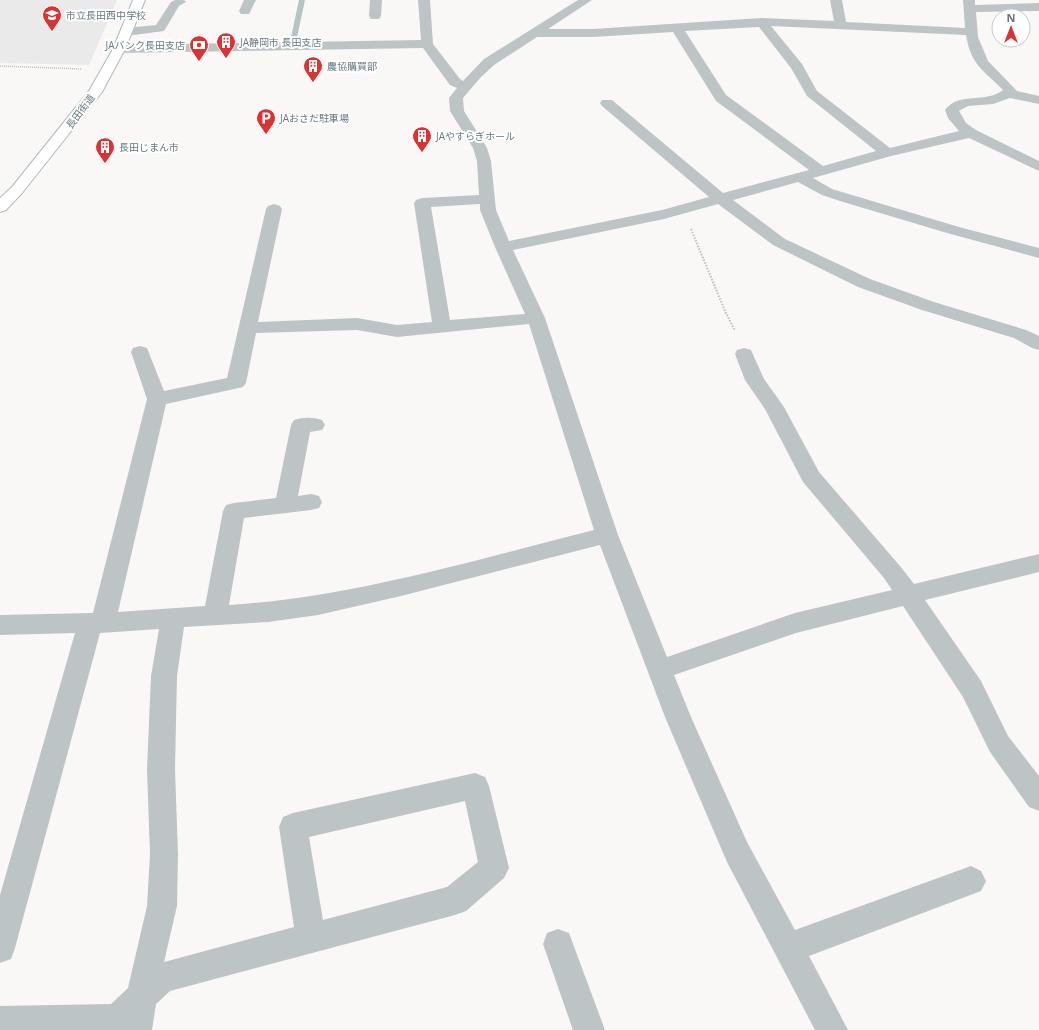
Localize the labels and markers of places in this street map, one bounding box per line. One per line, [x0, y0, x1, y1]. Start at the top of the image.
school or university icon: 市立長田西中学校 [41, 4, 63, 32]
place label: 市立長田西中学校 [66, 8, 146, 22]
building icon: JA静岡市 長田支店 [215, 31, 237, 59]
bank icon: JAバンク長田支店 [188, 34, 210, 62]
place label: JA静岡市 長田支店 [239, 35, 322, 49]
place label: JAバンク長田支店 [104, 38, 185, 52]
building icon: 農協購買部 [302, 55, 324, 83]
place label: 農協購買部 [327, 59, 377, 73]
parking icon: JAおさだ駐車場 [255, 107, 277, 135]
place label: JAおさだ駐車場 [279, 111, 349, 125]
building icon: JAやすらぎホール [411, 125, 433, 153]
place label: JAやすらぎホール [435, 129, 515, 143]
building icon: 長田じまん市 [94, 136, 116, 164]
place label: 長田じまん市 [119, 140, 179, 154]

